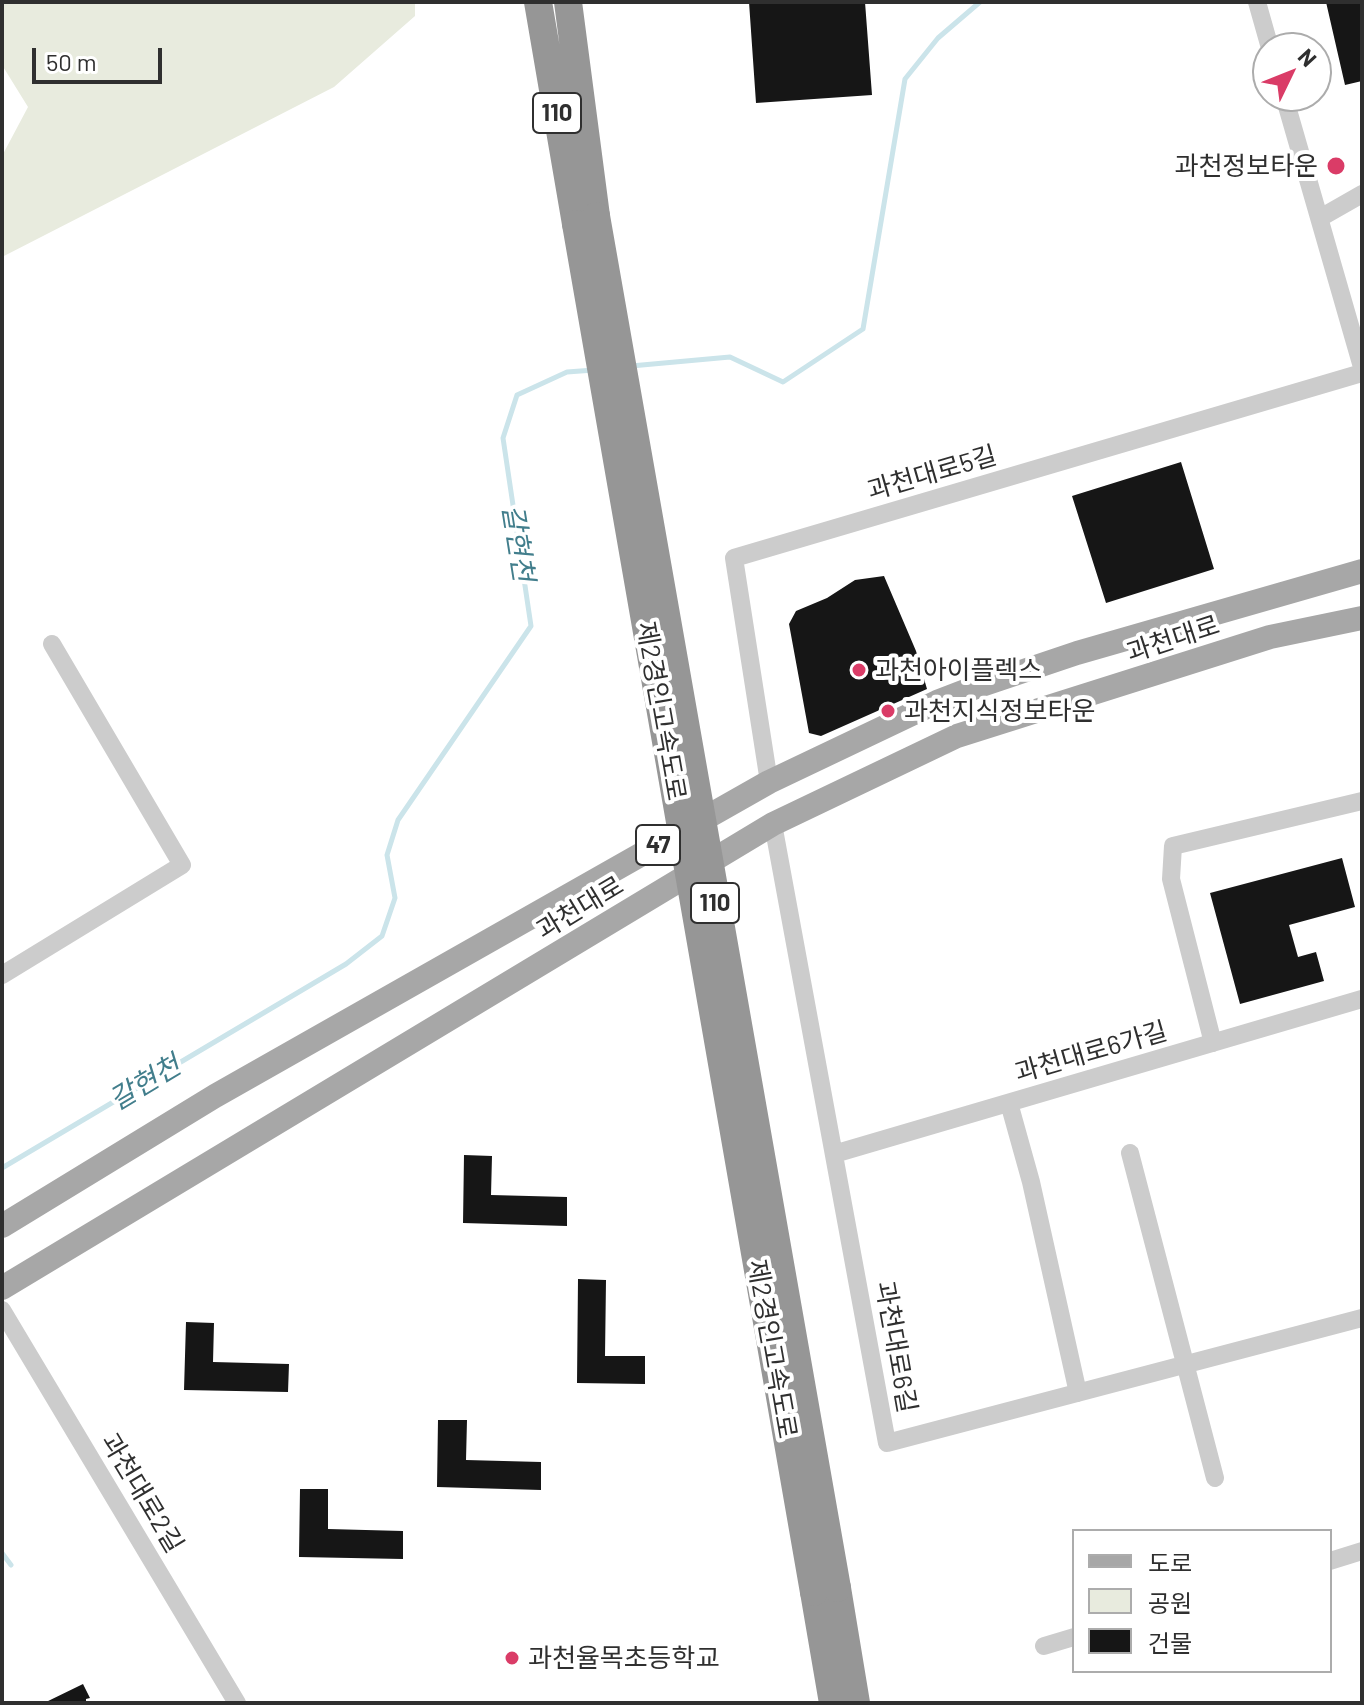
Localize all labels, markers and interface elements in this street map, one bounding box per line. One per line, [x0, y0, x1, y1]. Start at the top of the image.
scale bar [36, 32, 166, 82]
north arrow [1252, 32, 1332, 112]
text: N [1294, 43, 1323, 71]
text: 50 m [46, 47, 97, 76]
road number: 110 [533, 93, 581, 133]
place label: 과천정보타운 [1174, 150, 1318, 182]
marker: 과천정보타운 [1325, 155, 1347, 177]
street label: 과천대로5길 [864, 440, 1000, 506]
water label: 갈현천 [495, 502, 541, 584]
street label: 과천대로 [1123, 609, 1223, 669]
street label: 제2경인고속도로 [630, 619, 692, 803]
place label: 과천아이플렉스 [875, 654, 1042, 686]
marker: 과천아이플렉스 [850, 661, 868, 679]
place label: 과천지식정보타운 [904, 695, 1095, 727]
marker: 과천지식정보타운 [879, 702, 897, 720]
road number: 47 [636, 825, 680, 865]
street label: 과천대로 [531, 870, 629, 946]
road number: 110 [691, 883, 739, 923]
street label: 과천대로6가길 [1011, 1015, 1171, 1089]
water label: 갈현천 [103, 1049, 187, 1117]
street label: 제2경인고속도로 [741, 1257, 803, 1441]
street label: 과천대로6길 [869, 1279, 923, 1415]
street label: 과천대로2길 [94, 1428, 190, 1558]
legend [1072, 1529, 1332, 1673]
text: 도로 [1148, 1548, 1192, 1577]
text: 공원 [1148, 1588, 1192, 1617]
text: 건물 [1148, 1628, 1192, 1657]
place label: 과천율목초등학교 [528, 1642, 719, 1674]
marker: 과천율목초등학교 [503, 1649, 521, 1667]

